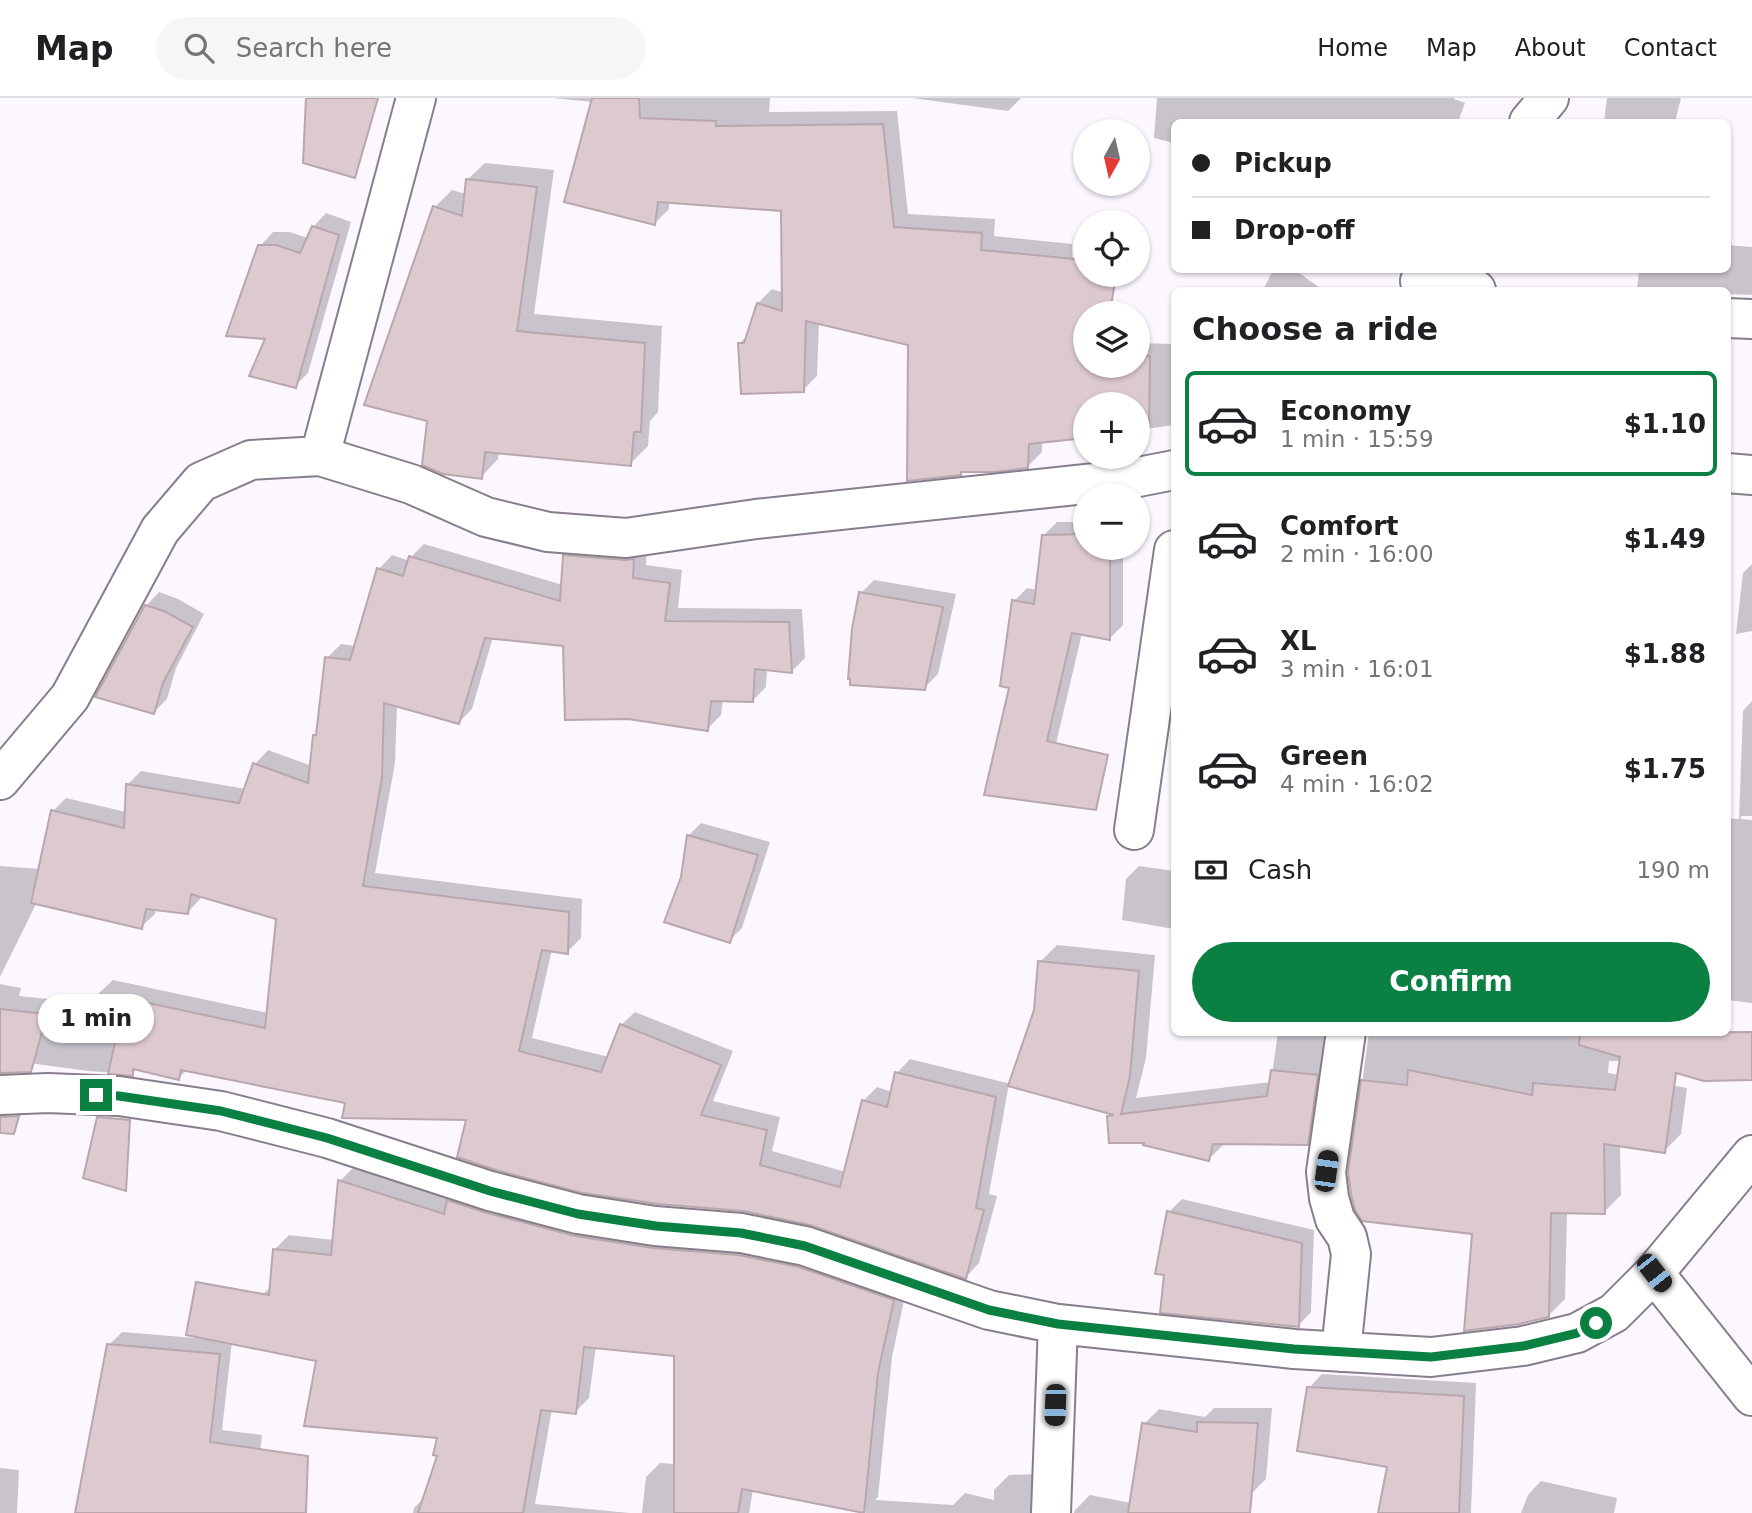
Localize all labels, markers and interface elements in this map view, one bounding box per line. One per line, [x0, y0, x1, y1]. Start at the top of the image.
search box [156, 17, 646, 80]
text: Map [35, 29, 114, 68]
icon: search [180, 29, 218, 67]
text: Search here [236, 33, 392, 63]
text: Home [1317, 34, 1388, 62]
text: Map [1426, 34, 1477, 62]
text: About [1515, 34, 1586, 62]
text: Contact [1624, 34, 1717, 62]
north arrow [1073, 119, 1150, 196]
map controls [1073, 119, 1150, 560]
text: Pickup [1234, 148, 1332, 178]
button: locate [1073, 210, 1150, 287]
text: Drop-off [1234, 215, 1355, 245]
button: layers [1073, 301, 1150, 378]
text: Choose a ride [1192, 310, 1438, 348]
button: + [1073, 392, 1150, 469]
icon: car [1196, 392, 1259, 455]
text: Economy [1280, 396, 1411, 426]
text: $1.10 [1624, 409, 1706, 439]
text: 1 min · 15:59 [1280, 426, 1434, 452]
button: − [1073, 483, 1150, 560]
icon: car [1196, 507, 1259, 570]
text: Comfort [1280, 511, 1398, 541]
text: $1.49 [1624, 524, 1706, 554]
text: 2 min · 16:00 [1280, 541, 1434, 567]
icon: car [1196, 622, 1259, 685]
text: XL [1280, 626, 1317, 656]
text: $1.88 [1624, 639, 1706, 669]
text: 3 min · 16:01 [1280, 656, 1434, 682]
icon: car [1196, 737, 1259, 800]
text: Green [1280, 741, 1368, 771]
text: $1.75 [1624, 754, 1706, 784]
text: 4 min · 16:02 [1280, 771, 1434, 797]
icon: cash [1192, 851, 1230, 889]
text: Cash [1248, 855, 1312, 885]
text: 190 m [1636, 857, 1710, 883]
button: Confirm [1192, 942, 1710, 1022]
callout: 1 min [38, 993, 154, 1042]
text: 1 min [60, 1005, 132, 1031]
route end [80, 1079, 112, 1111]
car [1313, 1149, 1340, 1193]
car [1633, 1250, 1676, 1296]
route start [1580, 1307, 1612, 1339]
car [1044, 1384, 1067, 1426]

